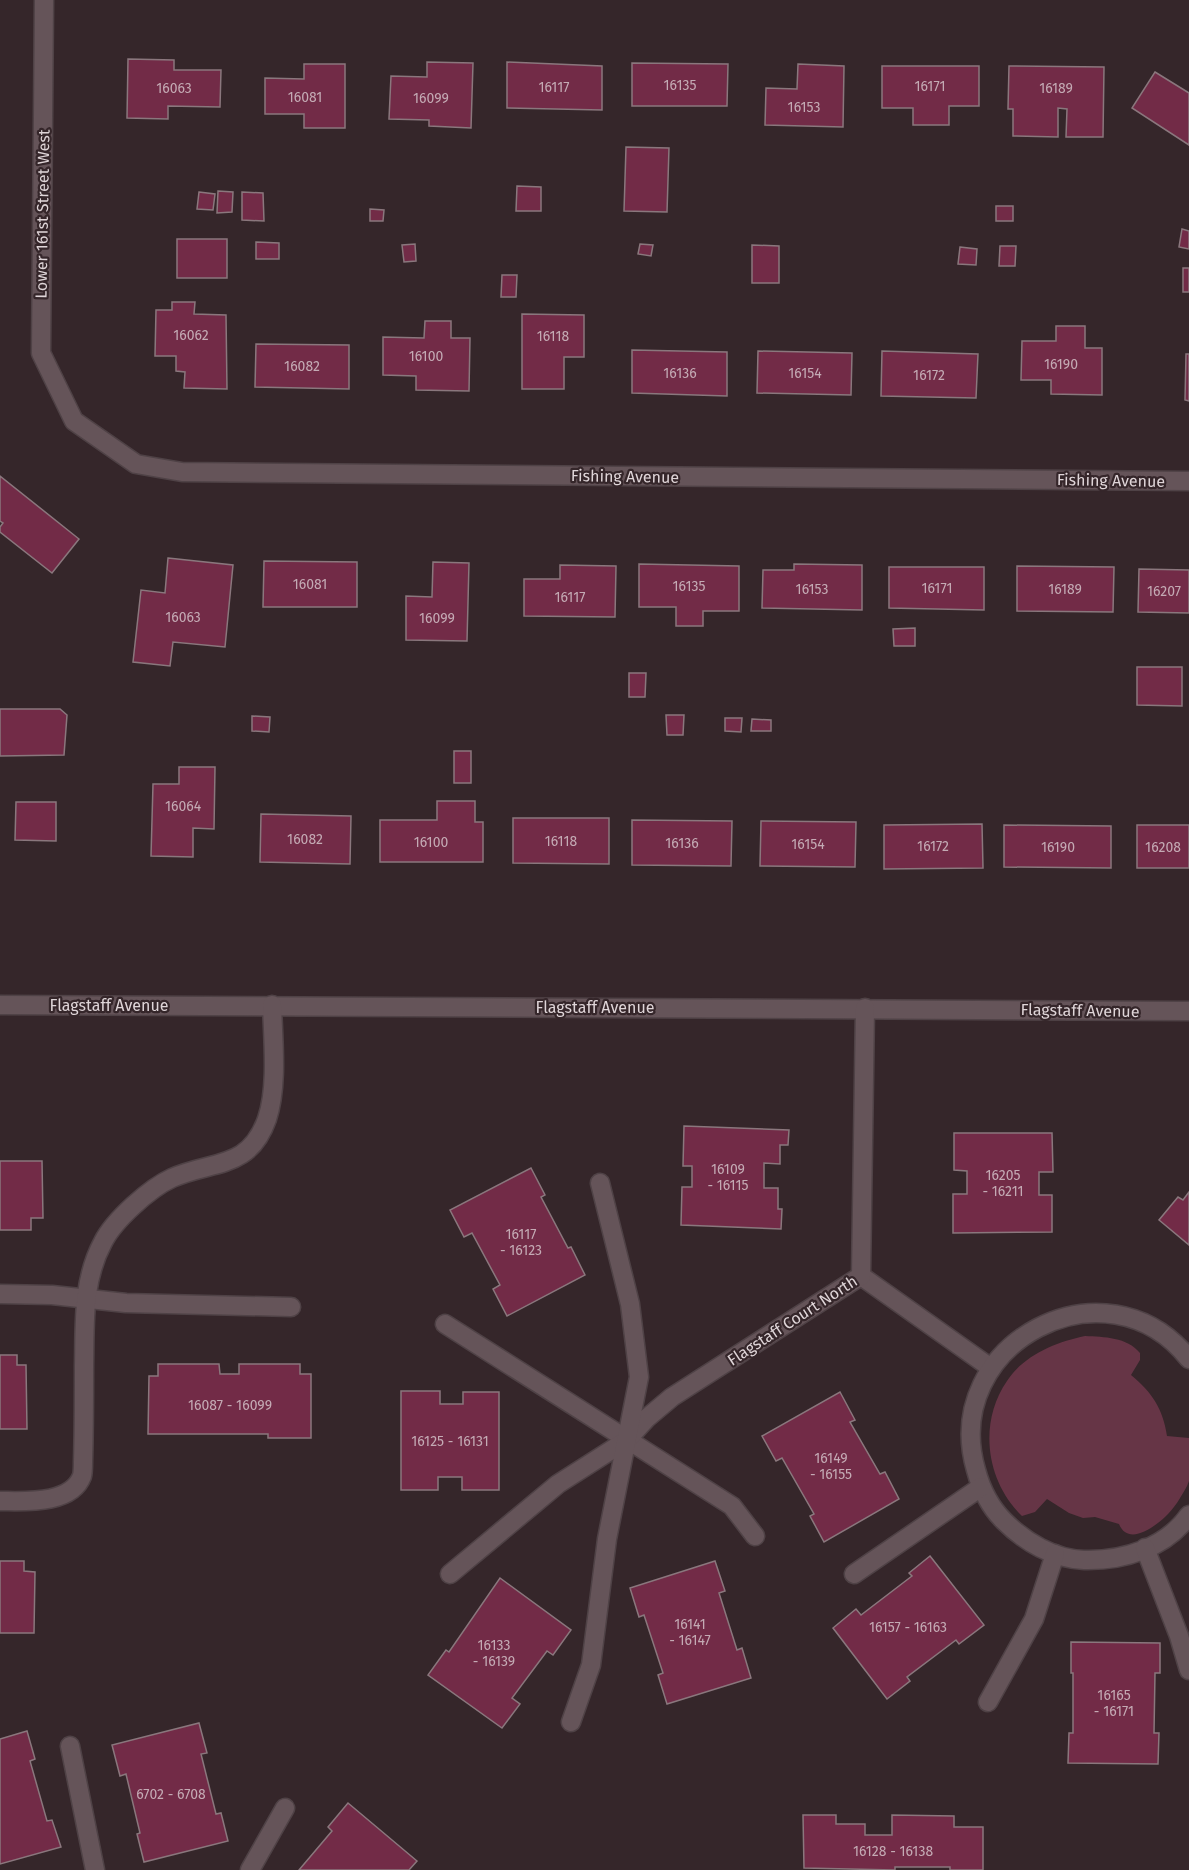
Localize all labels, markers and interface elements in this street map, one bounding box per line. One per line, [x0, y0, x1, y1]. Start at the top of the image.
house number: 16135 [664, 77, 696, 94]
house number: 16171 [915, 78, 945, 95]
house number: 16117 [539, 79, 569, 96]
house number: 16063 [156, 80, 192, 97]
house number: 16189 [1039, 80, 1073, 97]
house number: 16081 [288, 89, 322, 106]
house number: 16099 [413, 90, 449, 107]
house number: 16153 [788, 99, 820, 116]
street label: Lower 161st Street West [32, 129, 53, 299]
house number: 16062 [173, 327, 209, 344]
house number: 16118 [537, 328, 570, 345]
house number: 16100 [409, 348, 443, 365]
house number: 16190 [1044, 356, 1078, 373]
house number: 16082 [284, 358, 320, 375]
house number: 16136 [663, 365, 697, 382]
house number: 16154 [788, 365, 822, 382]
house number: 16172 [913, 367, 945, 384]
street label: Fishing Avenue [571, 466, 679, 487]
street label: Fishing Avenue [1057, 470, 1165, 491]
house number: 16081 [293, 576, 327, 593]
house number: 16135 [673, 578, 705, 595]
house number: 16171 [922, 580, 952, 597]
house number: 16153 [796, 581, 828, 598]
house number: 16189 [1048, 581, 1082, 598]
house number: 16207 [1147, 583, 1181, 600]
house number: 16117 [555, 589, 585, 606]
house number: 16063 [165, 609, 201, 626]
house number: 16099 [419, 610, 455, 627]
house number: 16064 [165, 798, 202, 815]
house number: 16082 [287, 831, 323, 848]
house number: 16118 [545, 833, 578, 850]
house number: 16100 [414, 834, 448, 851]
house number: 16136 [665, 835, 699, 852]
house number: 16154 [791, 836, 825, 853]
house number: 16172 [917, 838, 949, 855]
house number: 16190 [1041, 839, 1075, 856]
house number: 16208 [1145, 839, 1181, 856]
street label: Flagstaff Avenue [50, 996, 168, 1015]
street label: Flagstaff Avenue [536, 998, 654, 1017]
street label: Flagstaff Avenue [1020, 1000, 1140, 1021]
house number: 16109 - 16115 [707, 1161, 749, 1194]
house number: 16205 - 16211 [982, 1167, 1024, 1200]
house number: 16117 - 16123 [500, 1226, 542, 1259]
street label: Flagstaff Court North [724, 1271, 861, 1369]
house number: 16087 - 16099 [188, 1397, 272, 1414]
house number: 16125 - 16131 [411, 1433, 489, 1450]
house number: 16149 - 16155 [810, 1450, 852, 1483]
house number: 16141 - 16147 [669, 1616, 711, 1649]
house number: 16157 - 16163 [869, 1619, 947, 1636]
house number: 16133 - 16139 [473, 1637, 515, 1670]
house number: 16165 - 16171 [1094, 1687, 1134, 1720]
house number: 6702 - 6708 [136, 1786, 206, 1803]
house number: 16128 - 16138 [853, 1843, 933, 1860]

